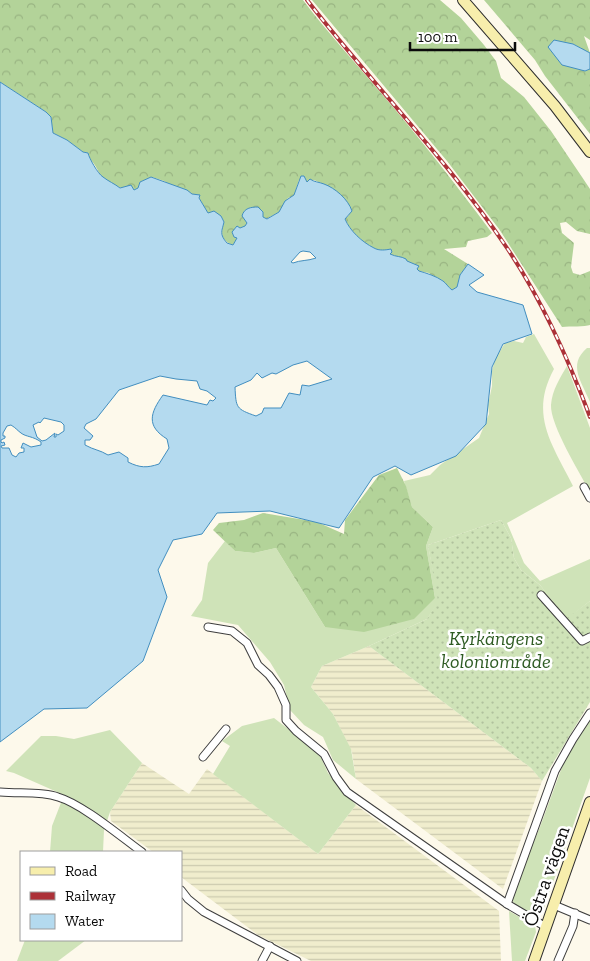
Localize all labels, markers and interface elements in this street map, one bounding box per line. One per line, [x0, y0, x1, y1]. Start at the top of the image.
scale bar [410, 20, 515, 52]
text: 100 m [418, 28, 457, 46]
park label: Kyrkängens koloniområde [441, 626, 551, 673]
street label: Östra vägen [518, 822, 575, 929]
legend [20, 851, 182, 941]
text: Road [65, 862, 98, 880]
text: Railway [65, 887, 116, 905]
text: Water [65, 912, 105, 930]

